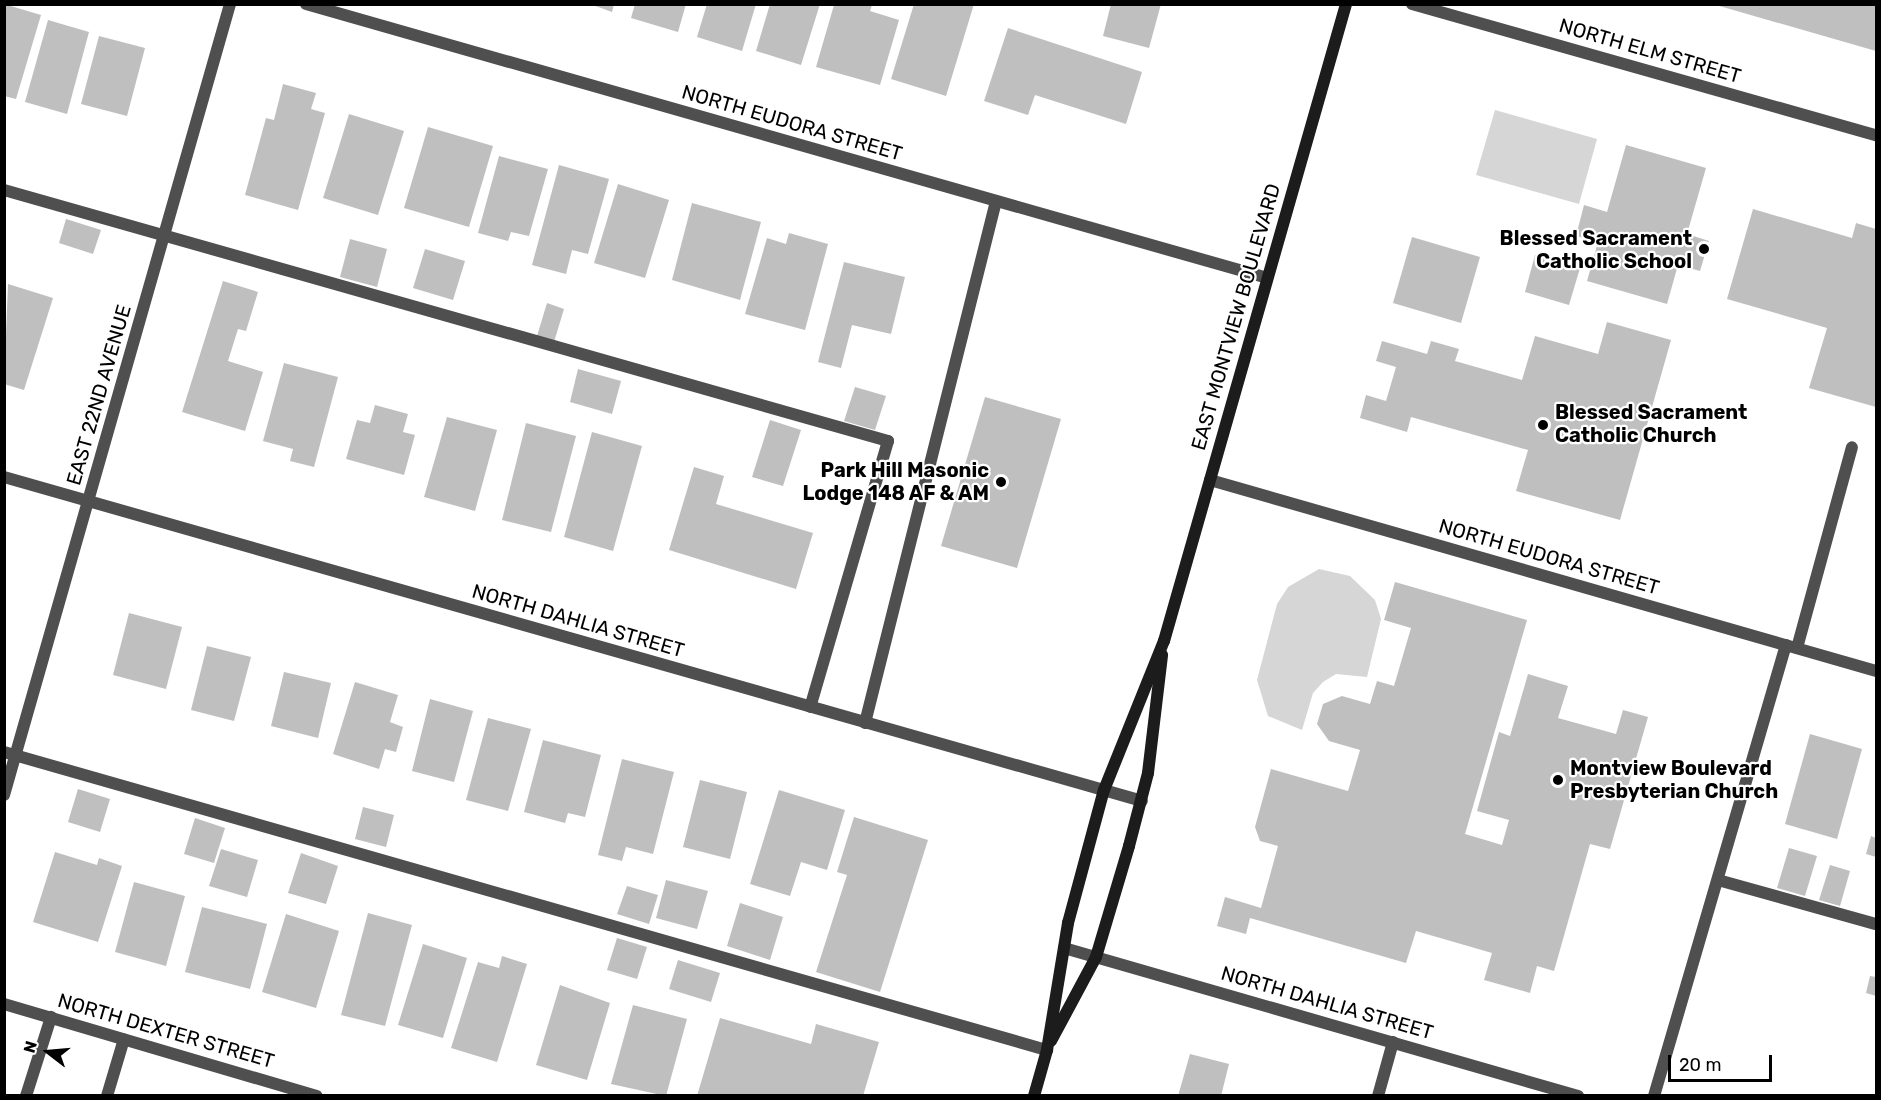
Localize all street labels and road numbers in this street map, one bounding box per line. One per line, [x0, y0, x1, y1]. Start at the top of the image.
street label: NORTH ELM STREET [1556, 14, 1744, 88]
street label: NORTH EUDORA STREET [679, 80, 905, 166]
street label: EAST MONTVIEW BOULEVARD [1186, 180, 1286, 454]
street label: EAST 22ND AVENUE [62, 301, 136, 489]
street label: NORTH EUDORA STREET [1436, 514, 1662, 600]
street label: NORTH DAHLIA STREET [469, 579, 687, 663]
street label: NORTH DAHLIA STREET [1218, 961, 1436, 1045]
street label: NORTH DEXTER STREET [55, 989, 277, 1073]

